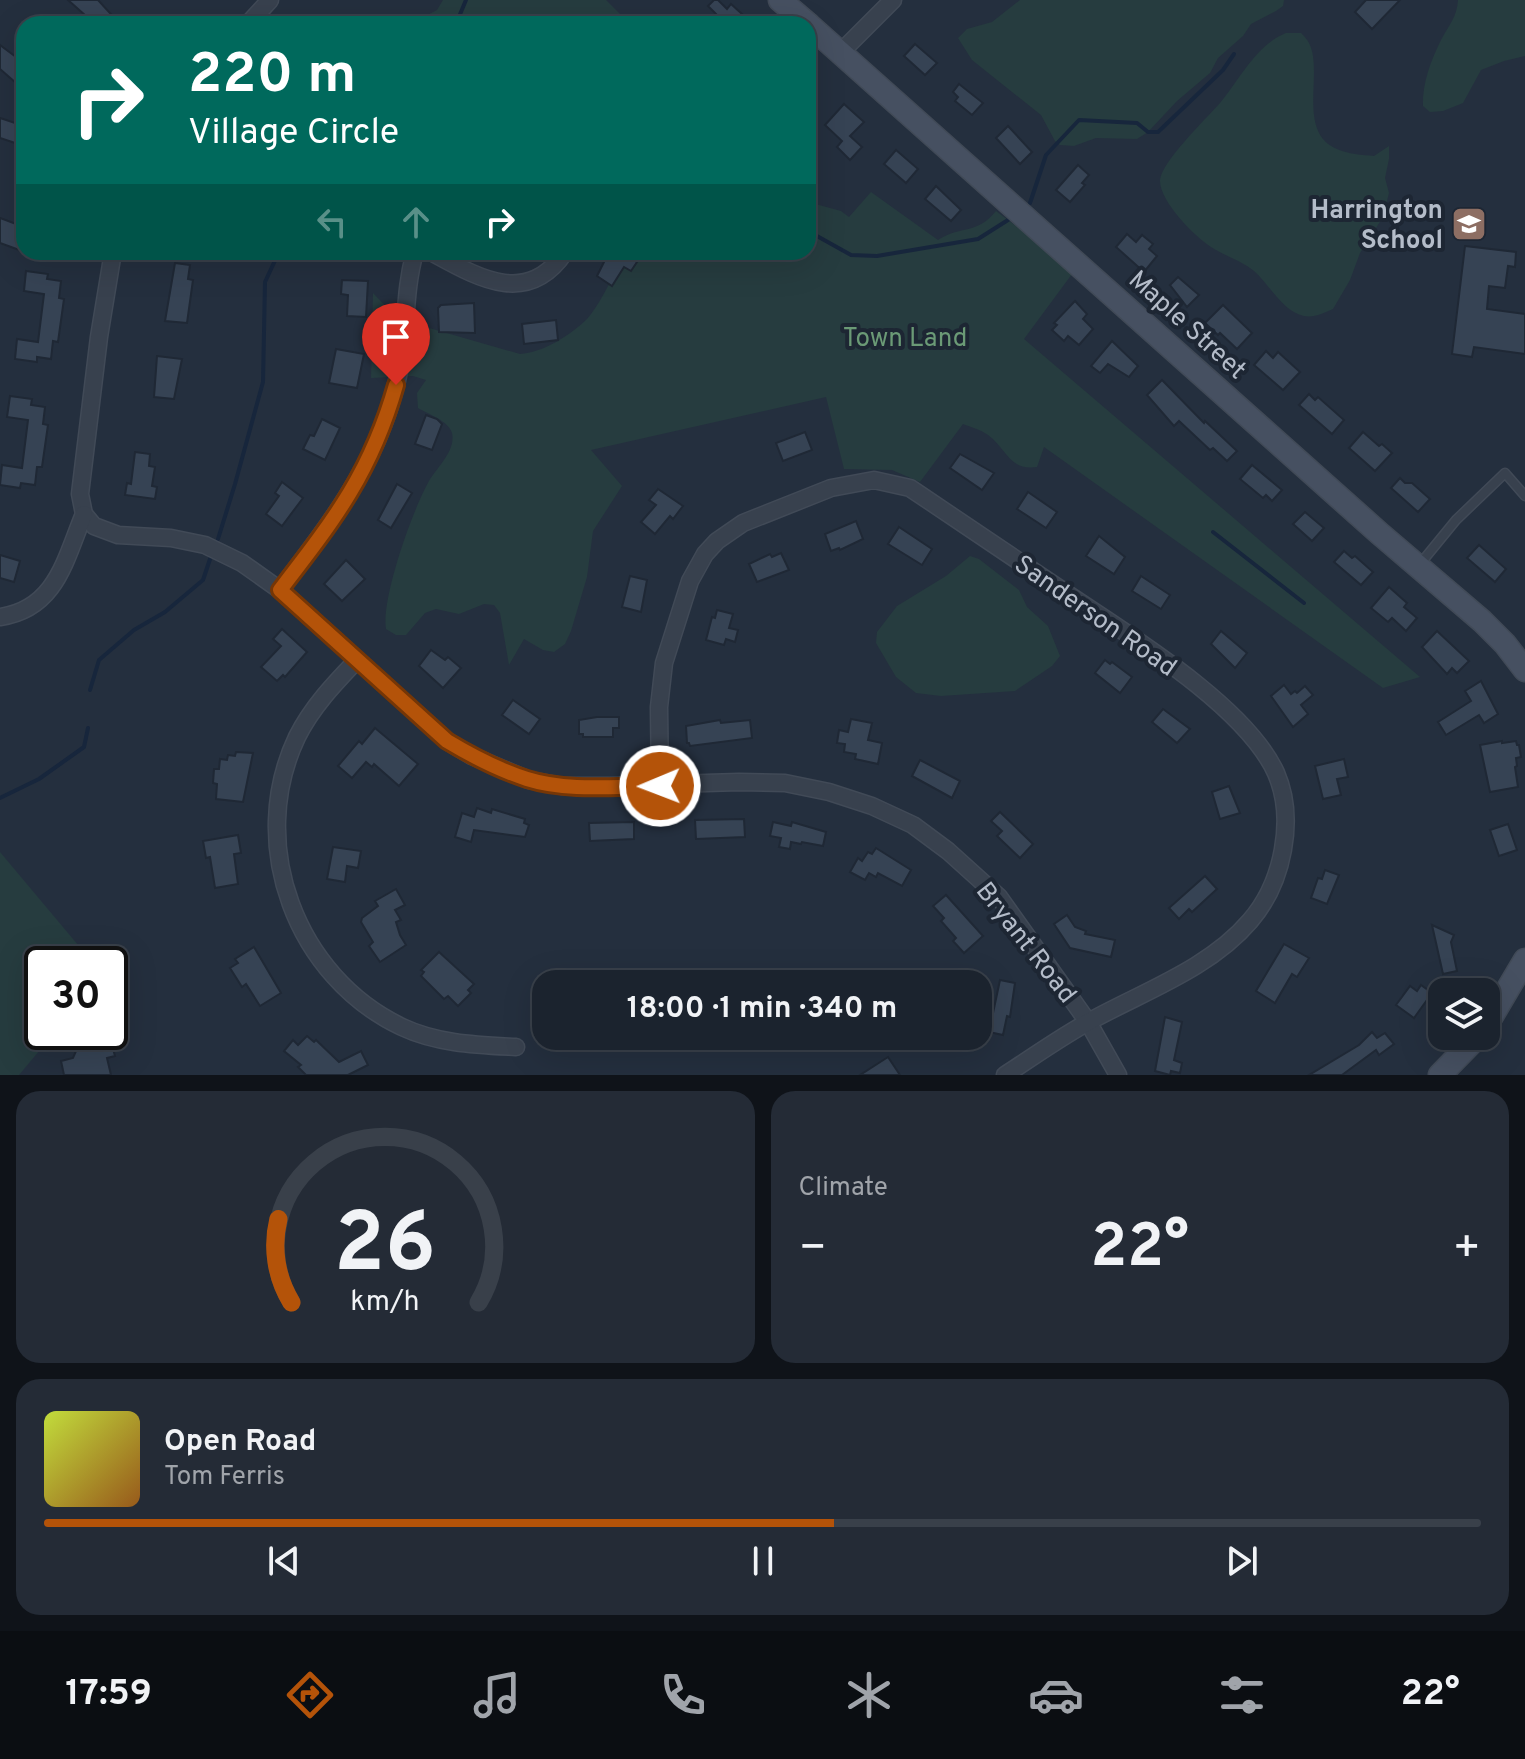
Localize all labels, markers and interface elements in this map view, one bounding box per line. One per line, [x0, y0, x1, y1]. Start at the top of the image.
text: 220 m [188, 42, 356, 112]
icon: right [56, 48, 160, 152]
text: Village Circle [188, 111, 399, 157]
place label: Harrington School [1311, 195, 1443, 258]
icon: left [310, 200, 354, 244]
icon: ahead [394, 200, 438, 244]
icon: right [478, 200, 522, 244]
school or university icon: Harrington School [1450, 205, 1488, 243]
street label: Maple Street [1121, 264, 1252, 387]
pin [362, 303, 430, 385]
icon: arrive [374, 315, 418, 359]
park label: Town Land [843, 323, 967, 356]
street label: Sanderson Road [1007, 549, 1182, 685]
position arrow [618, 744, 702, 828]
street label: Bryant Road [967, 876, 1083, 1011]
speed limit sign: 30 [24, 946, 128, 1050]
map controls [1428, 978, 1500, 1050]
button: layers [1428, 978, 1500, 1050]
text: 18:00 · 1 min · 340 m [627, 991, 897, 1028]
text: Climate [799, 1172, 888, 1205]
text: 26 [334, 1196, 436, 1301]
text: 22° [1091, 1212, 1189, 1288]
text: − [799, 1222, 827, 1278]
text: + [1453, 1222, 1481, 1278]
text: km/h [351, 1285, 420, 1321]
text: Open Road [164, 1424, 316, 1461]
text: Tom Ferris [164, 1461, 285, 1494]
icon: previous [262, 1539, 306, 1583]
icon: pause [741, 1539, 785, 1583]
icon: next [1220, 1539, 1264, 1583]
icon: directions [282, 1667, 338, 1723]
icon: music [469, 1667, 525, 1723]
icon: phone [655, 1667, 711, 1723]
icon: climate [841, 1667, 897, 1723]
icon: car [1028, 1667, 1084, 1723]
icon: filters [1214, 1667, 1270, 1723]
text: 17:59 [65, 1672, 152, 1718]
text: 22° [1401, 1672, 1460, 1718]

